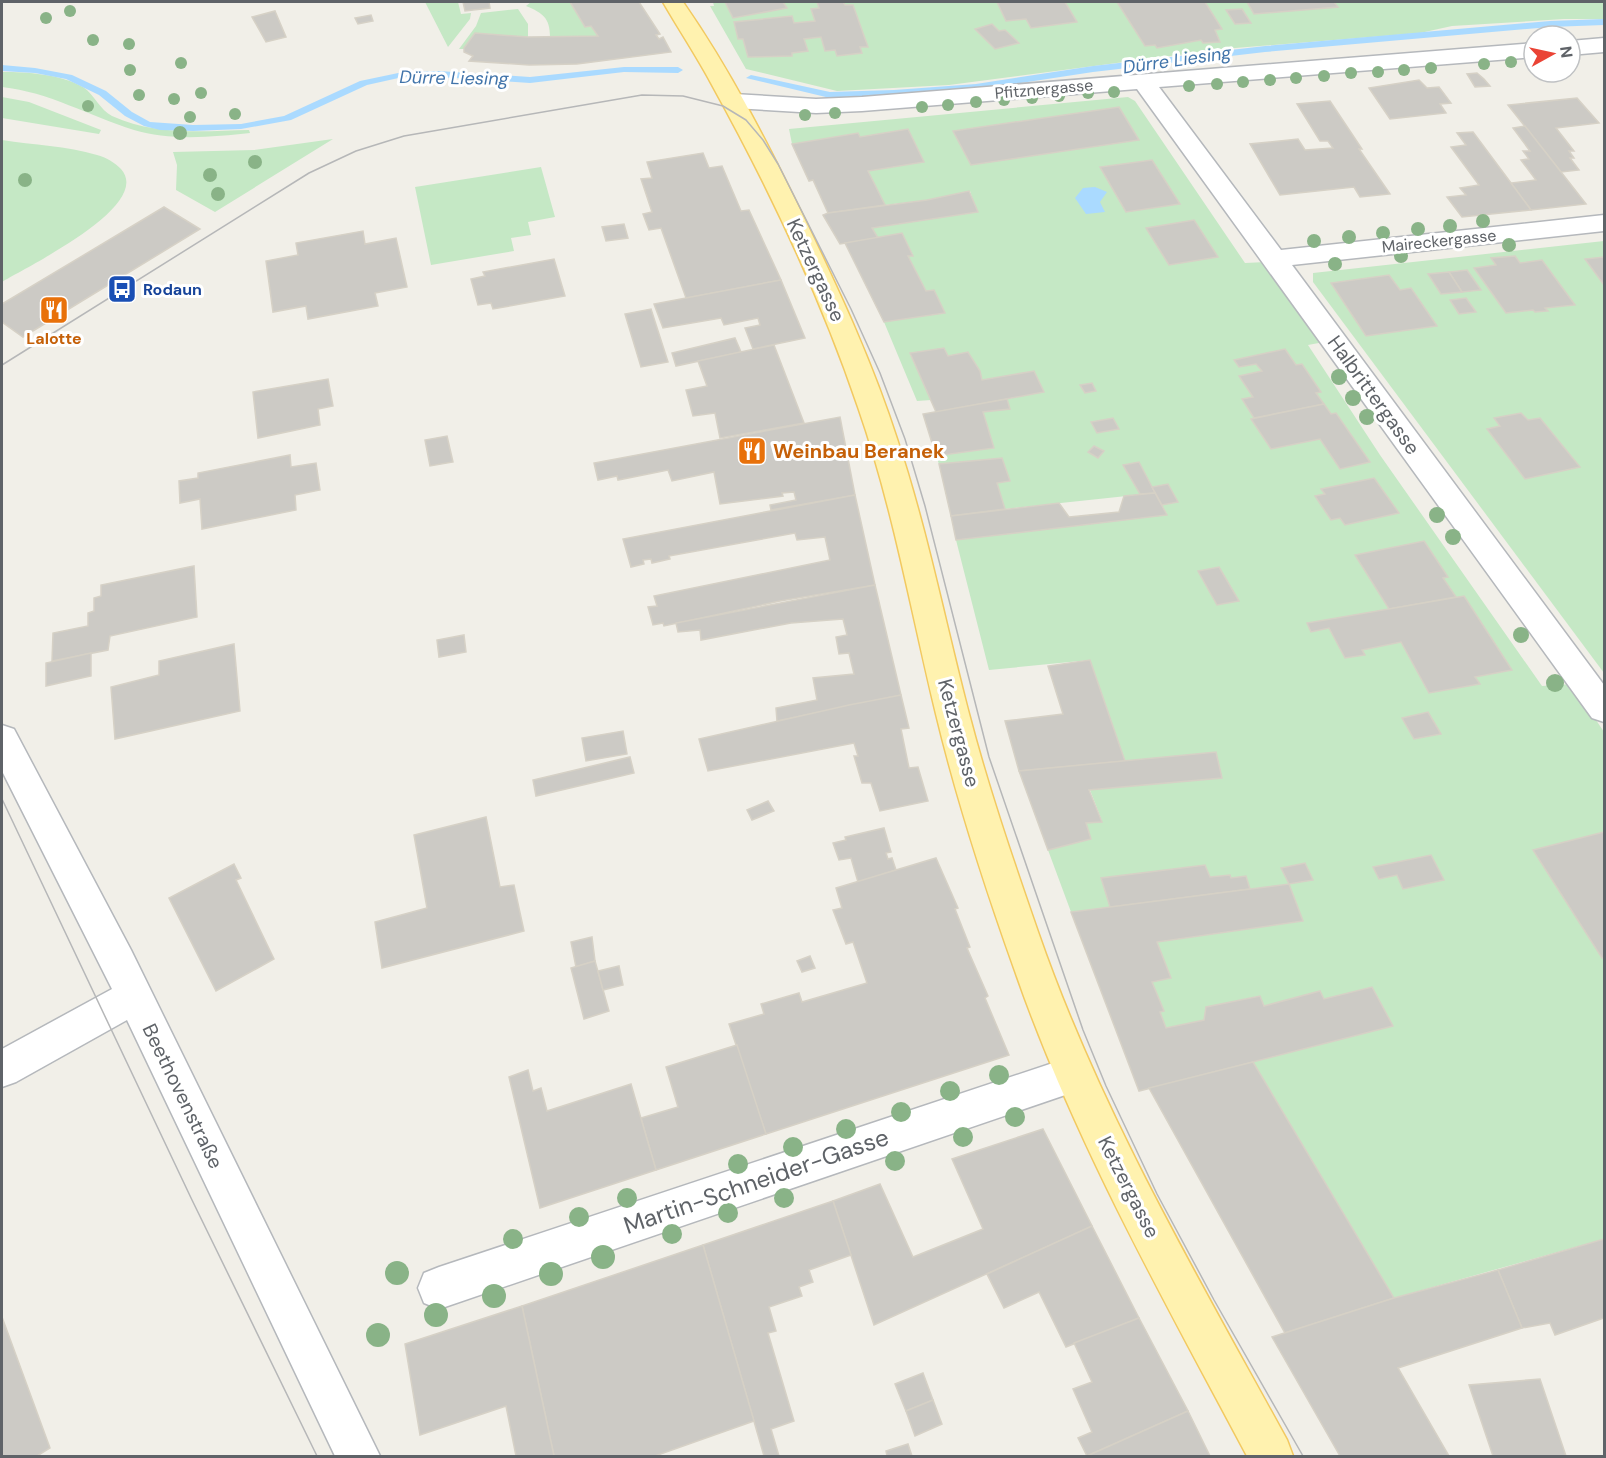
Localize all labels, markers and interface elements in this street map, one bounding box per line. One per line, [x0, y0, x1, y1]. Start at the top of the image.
north arrow [1522, 24, 1582, 84]
water label: Dürre Liesing [1121, 40, 1234, 79]
text: N [1555, 45, 1578, 59]
water label: Dürre Liesing [399, 65, 510, 91]
street label: Pfitznergasse [994, 74, 1094, 104]
street label: Ketzergasse [781, 214, 851, 326]
street label: Maireckergasse [1381, 225, 1497, 257]
bus stop icon: Rodaun [106, 273, 138, 305]
place label: Rodaun [143, 279, 202, 300]
restaurant icon: Lalotte [38, 294, 70, 326]
place label: Lalotte [26, 328, 82, 349]
street label: Halbrittergasse [1322, 330, 1426, 460]
restaurant icon: Weinbau Beranek [736, 435, 768, 467]
place label: Weinbau Beranek [773, 438, 945, 464]
street label: Ketzergasse [932, 676, 986, 790]
street label: Beethovenstraße [137, 1019, 229, 1173]
street label: Martin-Schneider-Gasse [619, 1121, 893, 1241]
street label: Ketzergasse [1092, 1132, 1166, 1242]

